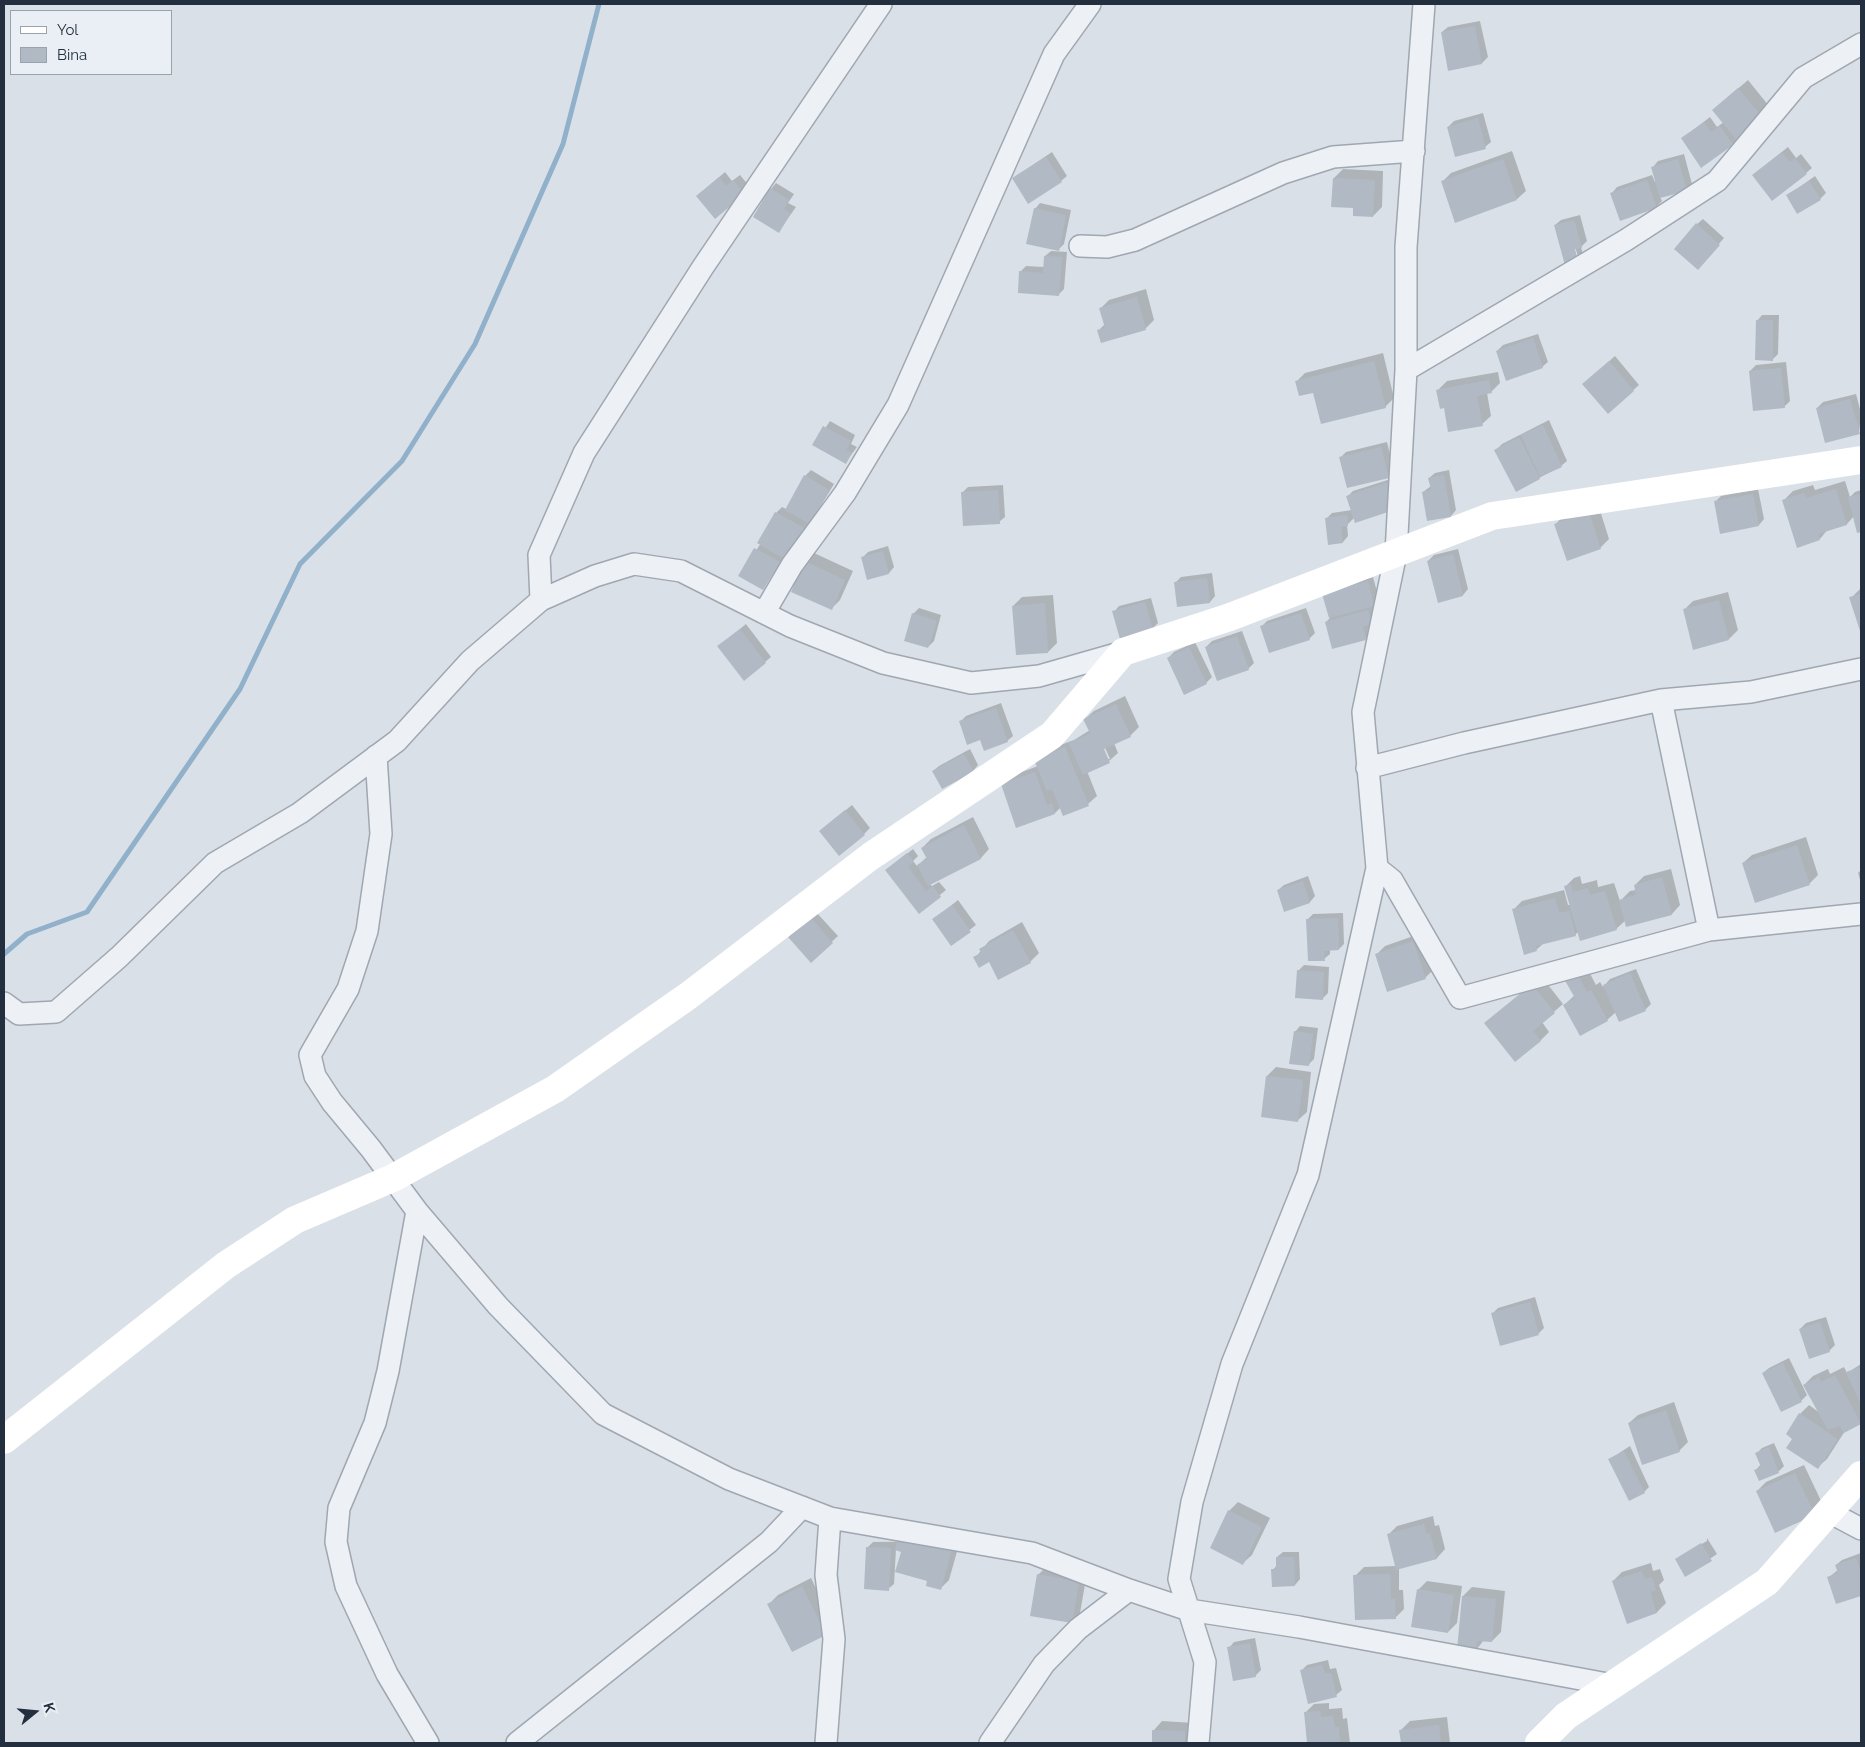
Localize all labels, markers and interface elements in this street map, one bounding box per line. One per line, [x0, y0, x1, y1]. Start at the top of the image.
legend [10, 10, 172, 75]
text: Yol [57, 21, 78, 39]
text: Bina [57, 46, 87, 64]
north arrow [10, 1687, 60, 1737]
text: K [40, 1701, 58, 1714]

